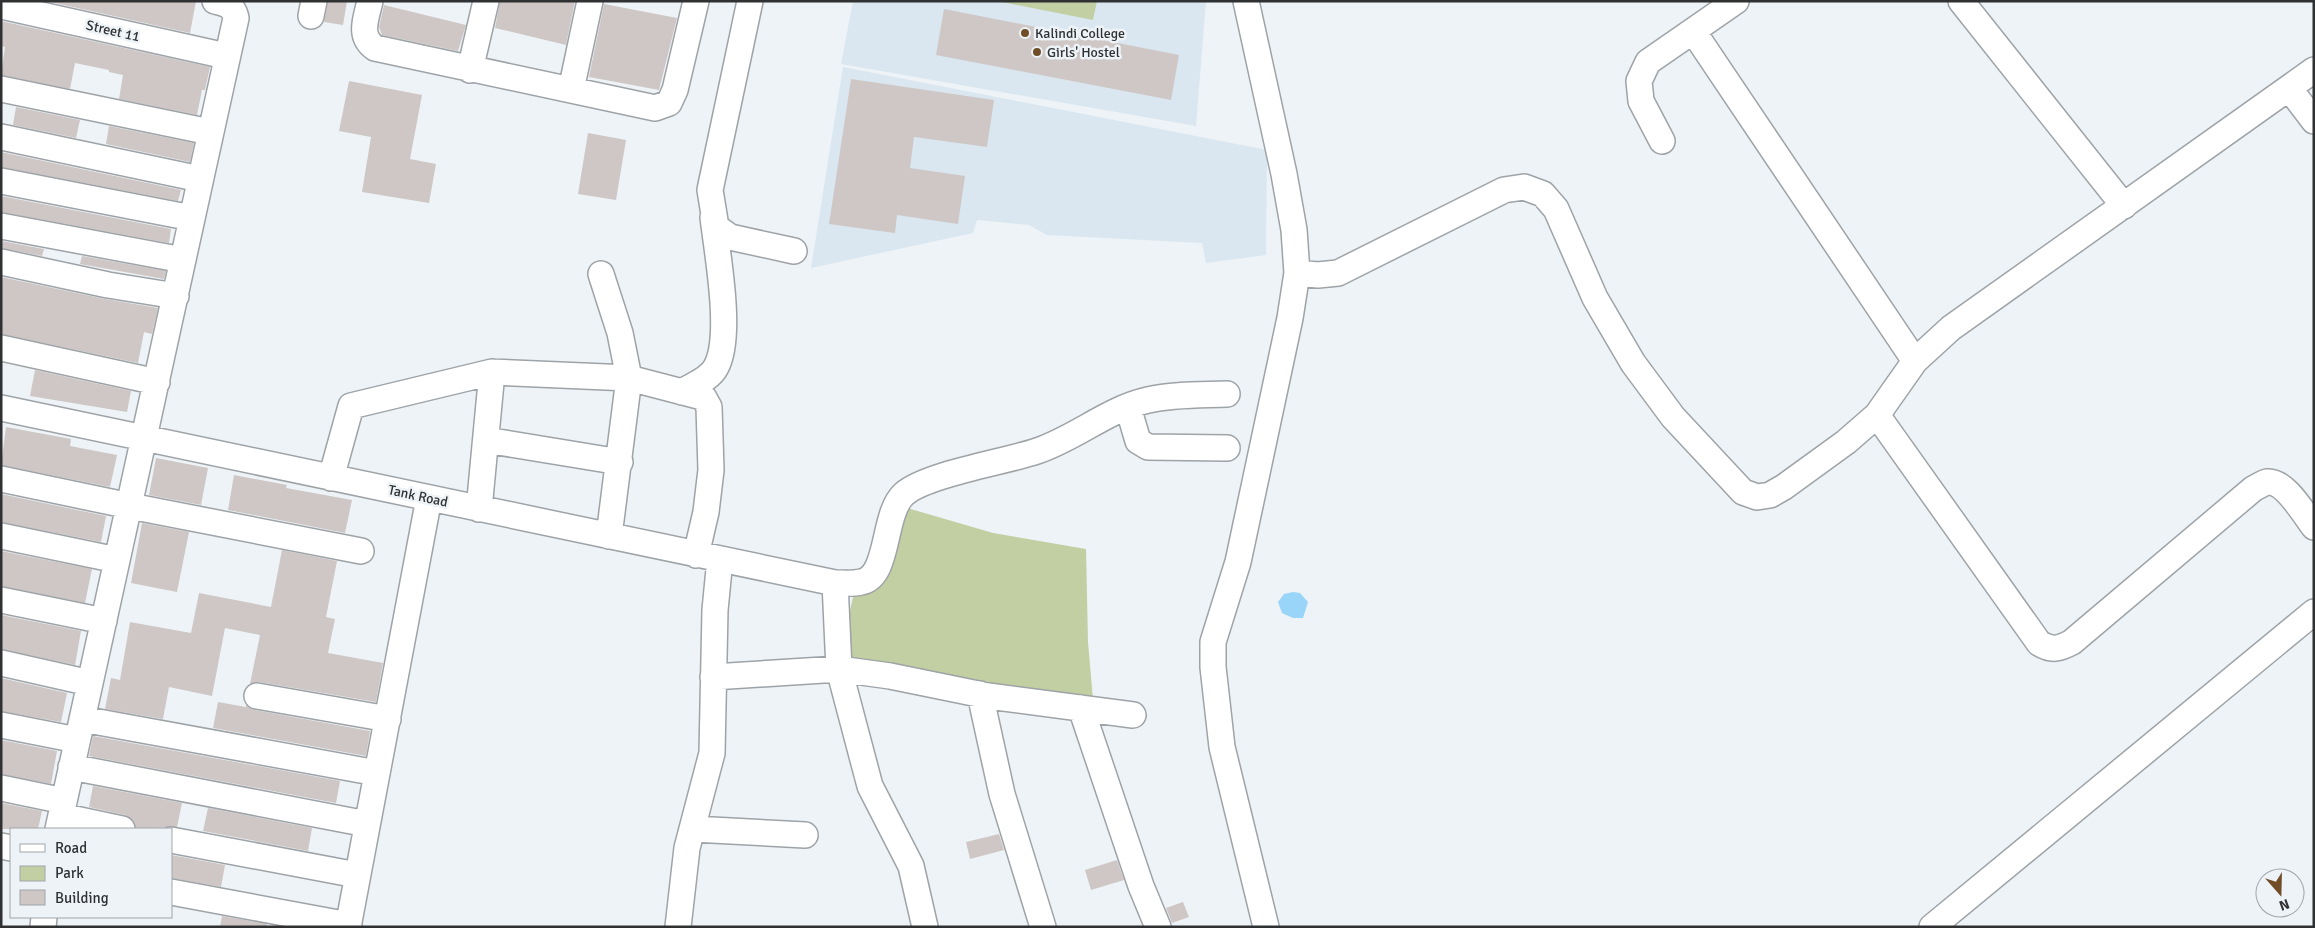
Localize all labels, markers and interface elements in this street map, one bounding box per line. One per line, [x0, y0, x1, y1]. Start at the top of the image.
street label: Street 11 [84, 17, 142, 45]
place label: Kalindi College [1035, 25, 1125, 42]
marker: Kalindi College [1019, 27, 1031, 39]
place label: Girls' Hostel [1047, 44, 1120, 61]
marker: Girls' Hostel [1031, 46, 1043, 58]
street label: Tank Road [387, 481, 449, 511]
legend [10, 828, 172, 918]
text: Road [55, 839, 87, 857]
text: Park [55, 864, 84, 882]
north arrow [2255, 868, 2305, 918]
text: Building [55, 889, 109, 907]
text: N [2277, 895, 2292, 914]

